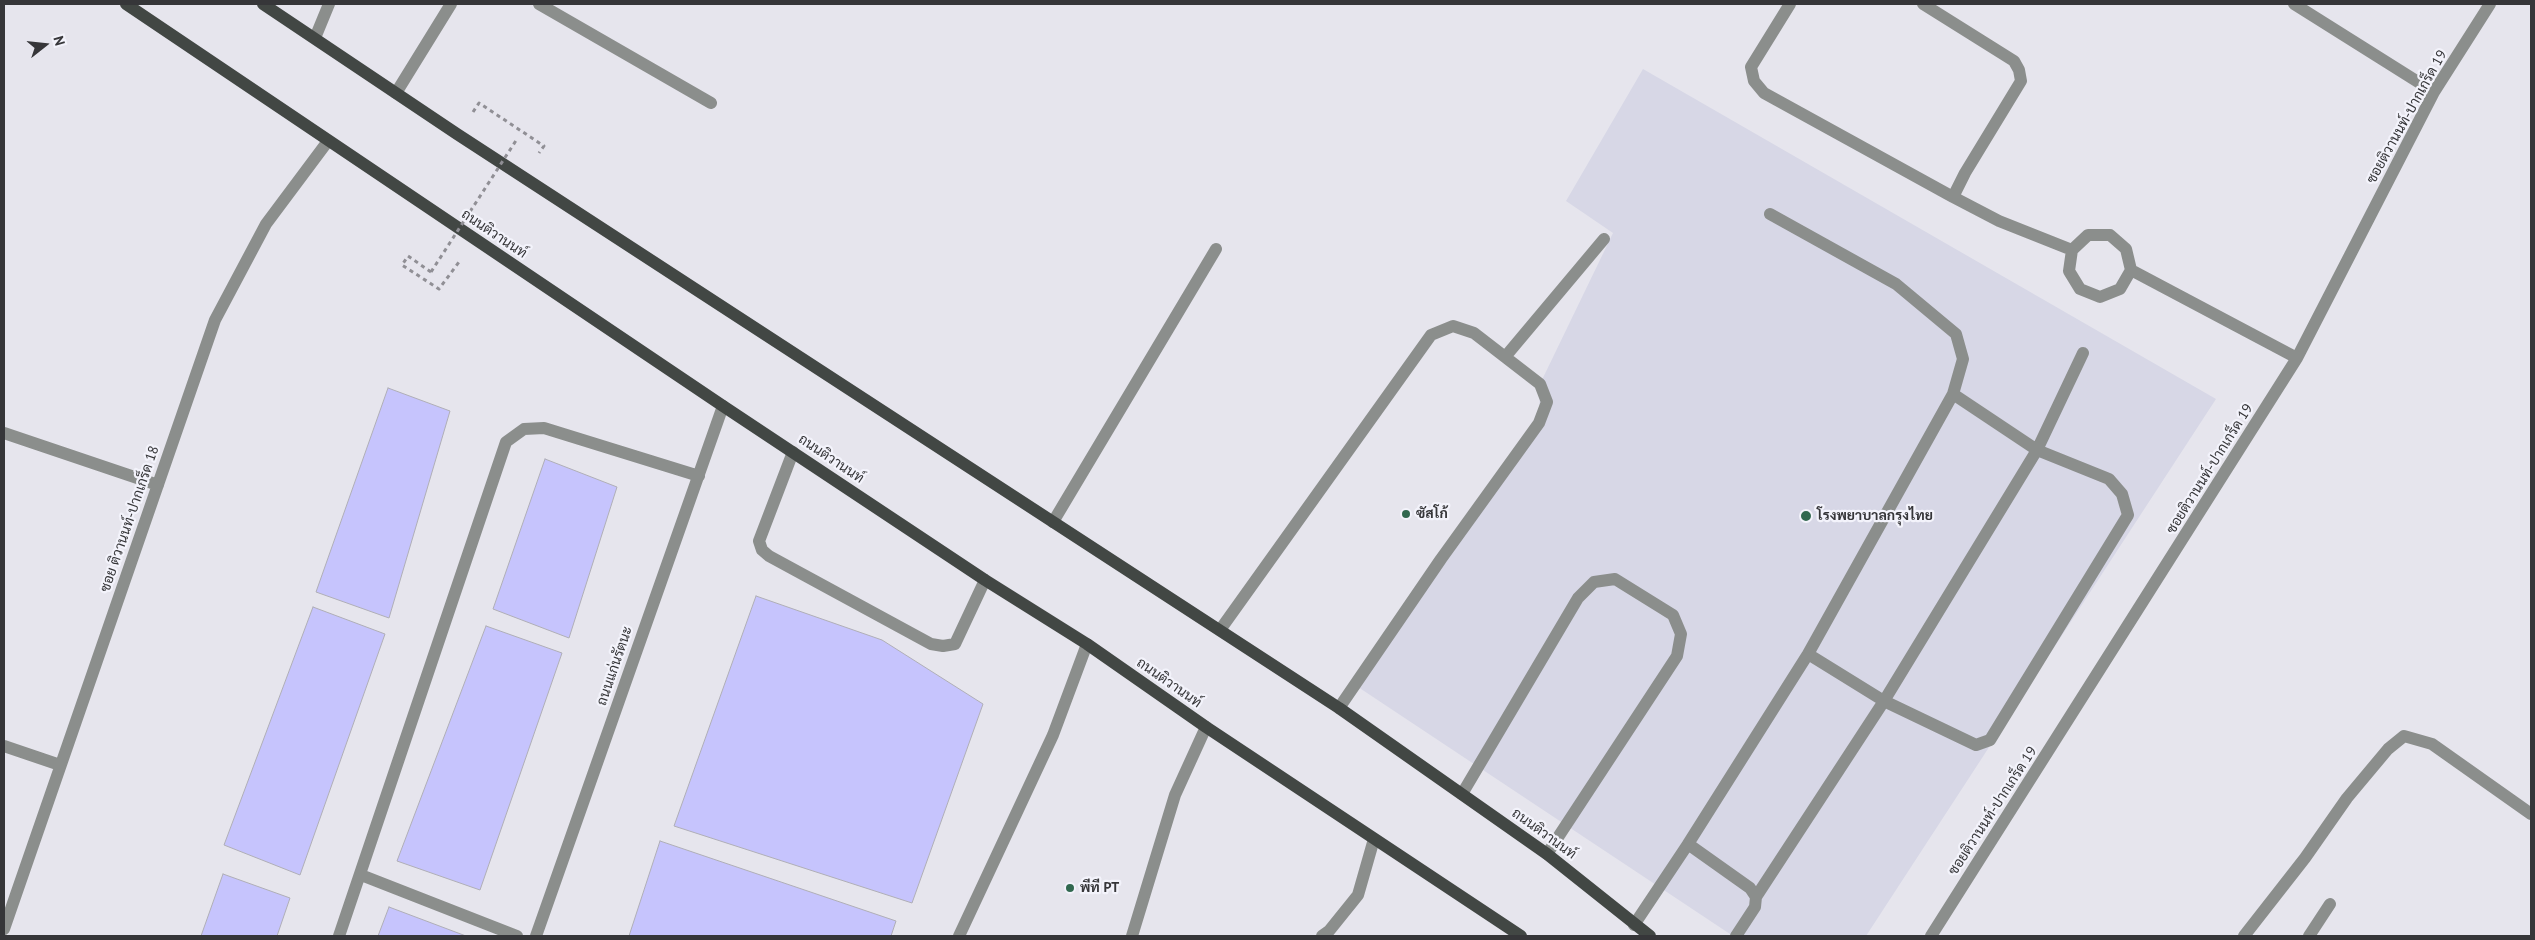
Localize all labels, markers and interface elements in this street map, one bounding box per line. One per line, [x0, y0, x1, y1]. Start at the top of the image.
north arrow [20, 20, 70, 70]
text: N [49, 34, 69, 48]
street label: ซอยติวานนท์-ปากเกร็ด 19 [2363, 47, 2451, 187]
street label: ถนนติวานนท์ [458, 206, 530, 262]
street label: ซอยติวานนท์-ปากเกร็ด 19 [2163, 401, 2257, 537]
street label: ถนนติวานนท์ [795, 431, 867, 487]
street label: ซอย ติวานนท์-ปากเกร็ด 18 [97, 444, 163, 594]
place label: ซัสโก้ [1416, 506, 1448, 522]
marker: ซัสโก้ [1400, 508, 1412, 520]
place label: โรงพยาบาลกรุงไทย [1817, 508, 1933, 524]
marker: โรงพยาบาลกรุงไทย [1799, 509, 1813, 523]
street label: ถนนแก่นรัตนะ [594, 624, 636, 708]
street label: ถนนติวานนท์ [1133, 654, 1205, 712]
street label: ซอยติวานนท์-ปากเกร็ด 19 [1945, 744, 2041, 878]
street label: ถนนติวานนท์ [1509, 805, 1579, 863]
place label: พีที PT [1080, 880, 1119, 896]
marker: พีที PT [1064, 882, 1076, 894]

